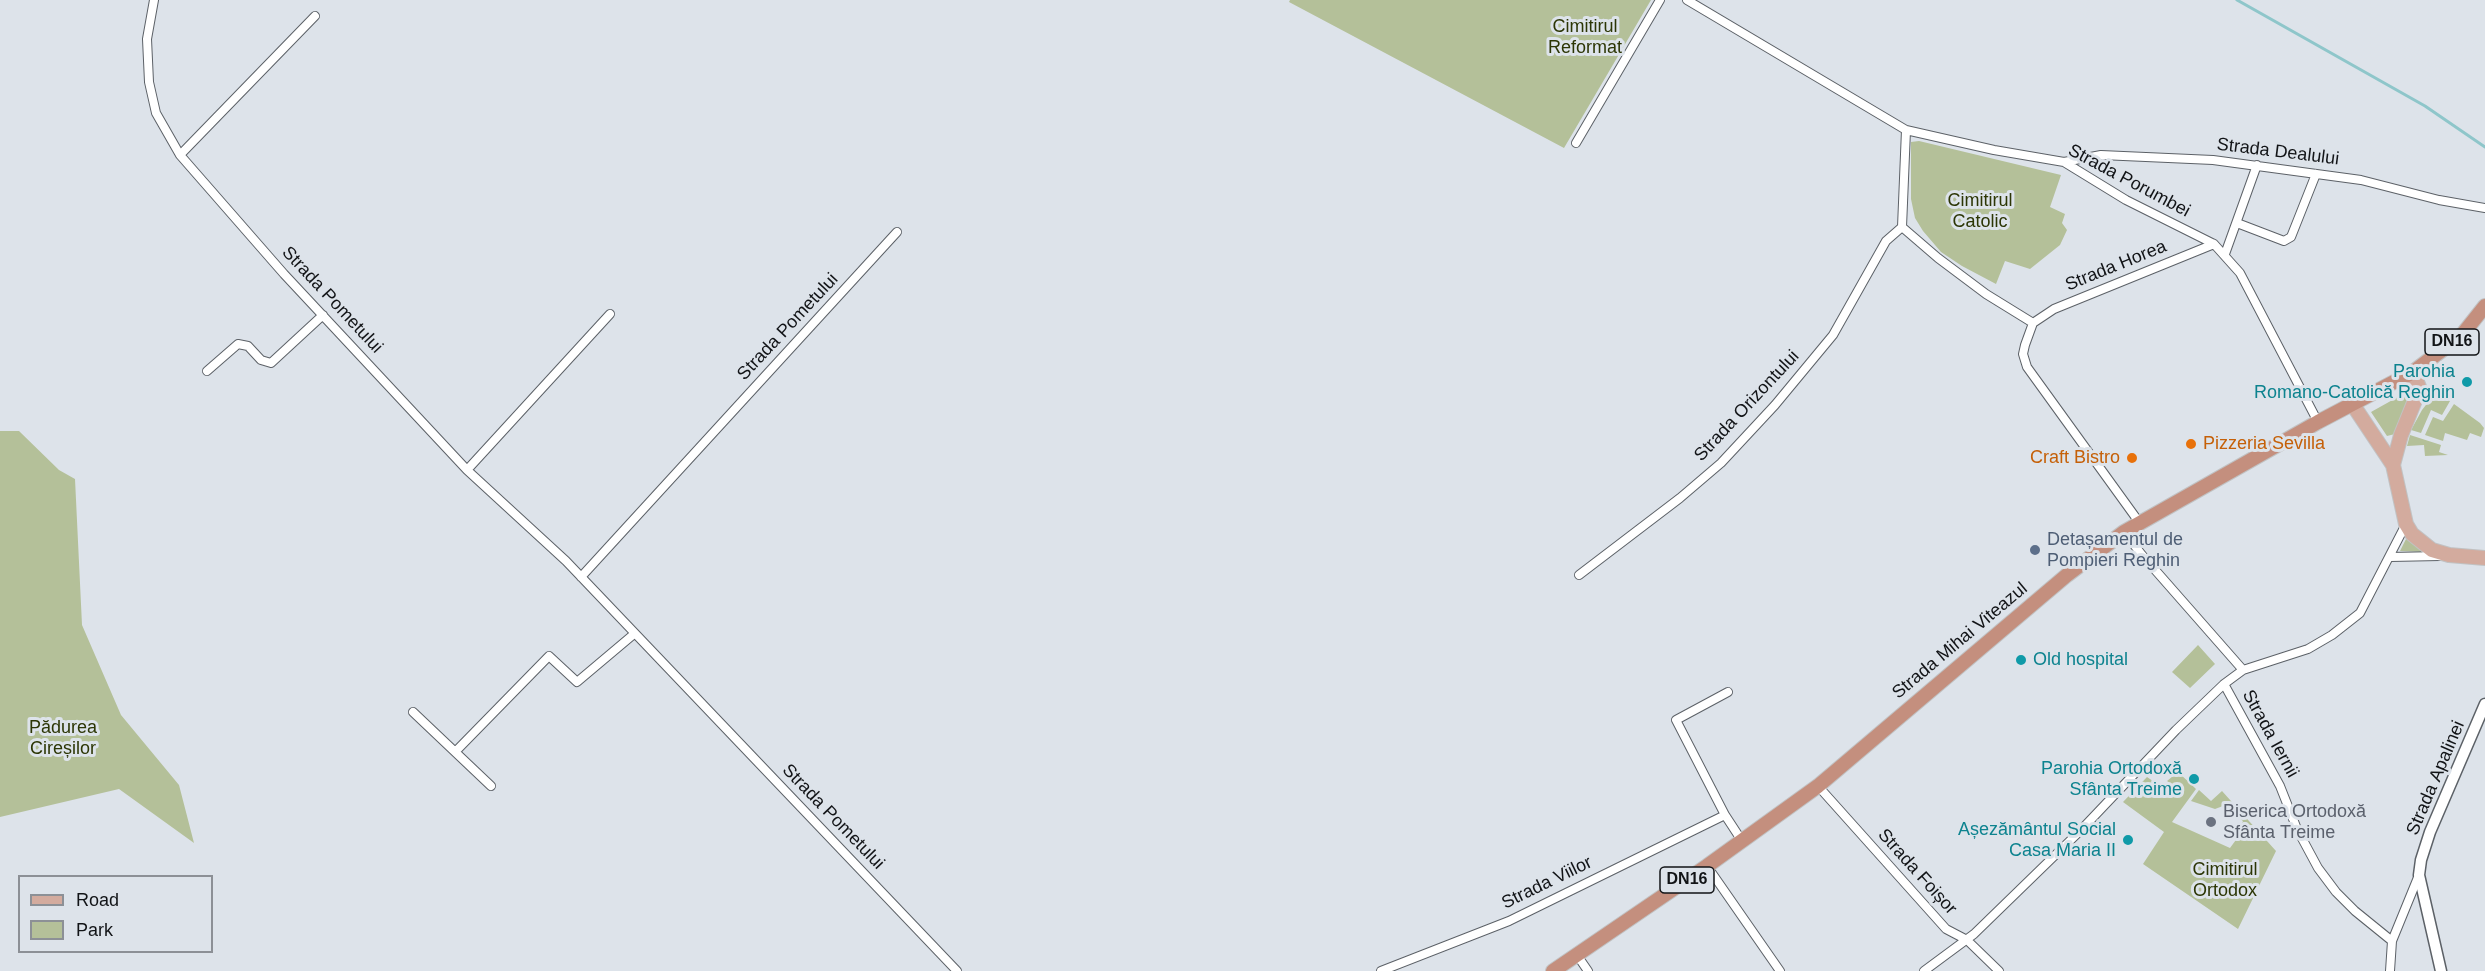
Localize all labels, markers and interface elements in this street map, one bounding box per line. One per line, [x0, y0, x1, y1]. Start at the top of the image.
park label: Cimitirul Reformat [1548, 16, 1622, 58]
street label: Strada Dealului [2216, 134, 2340, 170]
street label: Strada Porumbei [2064, 140, 2194, 222]
park label: Cimitirul Catolic [1948, 190, 2012, 232]
street label: Strada Horea [2062, 236, 2170, 296]
street label: Strada Pometului [277, 242, 387, 358]
street label: Strada Pometului [733, 269, 843, 385]
road number: DN16 [2425, 329, 2479, 355]
street label: Strada Orizontului [1690, 346, 1804, 466]
place label: Parohia Romano-Catolică Reghin [2254, 361, 2455, 404]
marker: Parohia Romano-Catolică Reghin [2460, 375, 2474, 389]
place label: Pizzeria Sevilla [2203, 433, 2325, 455]
marker: Pizzeria Sevilla [2184, 437, 2198, 451]
place label: Craft Bistro [2030, 447, 2120, 469]
marker: Craft Bistro [2125, 451, 2139, 465]
place label: Detașamentul de Pompieri Reghin [2047, 529, 2183, 572]
marker: Detașamentul de Pompieri Reghin [2028, 543, 2042, 557]
street label: Strada Mihai Viteazul [1888, 578, 2032, 704]
place label: Old hospital [2033, 649, 2128, 671]
marker: Old hospital [2014, 653, 2028, 667]
street label: Strada Iernii [2237, 686, 2303, 782]
park label: Pădurea Cireșilor [29, 717, 97, 760]
street label: Strada Apalinei [2402, 718, 2470, 838]
place label: Parohia Ortodoxă Sfânta Treime [2041, 758, 2182, 800]
street label: Strada Pometului [777, 760, 889, 874]
marker: Parohia Ortodoxă Sfânta Treime [2187, 772, 2201, 786]
place label: Biserica Ortodoxă Sfânta Treime [2223, 801, 2366, 844]
marker: Biserica Ortodoxă Sfânta Treime [2204, 815, 2218, 829]
place label: Așezământul Social Casa Maria II [1958, 819, 2116, 862]
street label: Strada Foișor [1873, 825, 1961, 919]
marker: Așezământul Social Casa Maria II [2121, 833, 2135, 847]
street label: Strada Viilor [1498, 852, 1596, 914]
park label: Cimitirul Ortodox [2193, 859, 2257, 902]
road number: DN16 [1660, 867, 1714, 893]
legend [18, 875, 213, 953]
text: Road [76, 890, 119, 910]
text: Park [76, 920, 113, 940]

